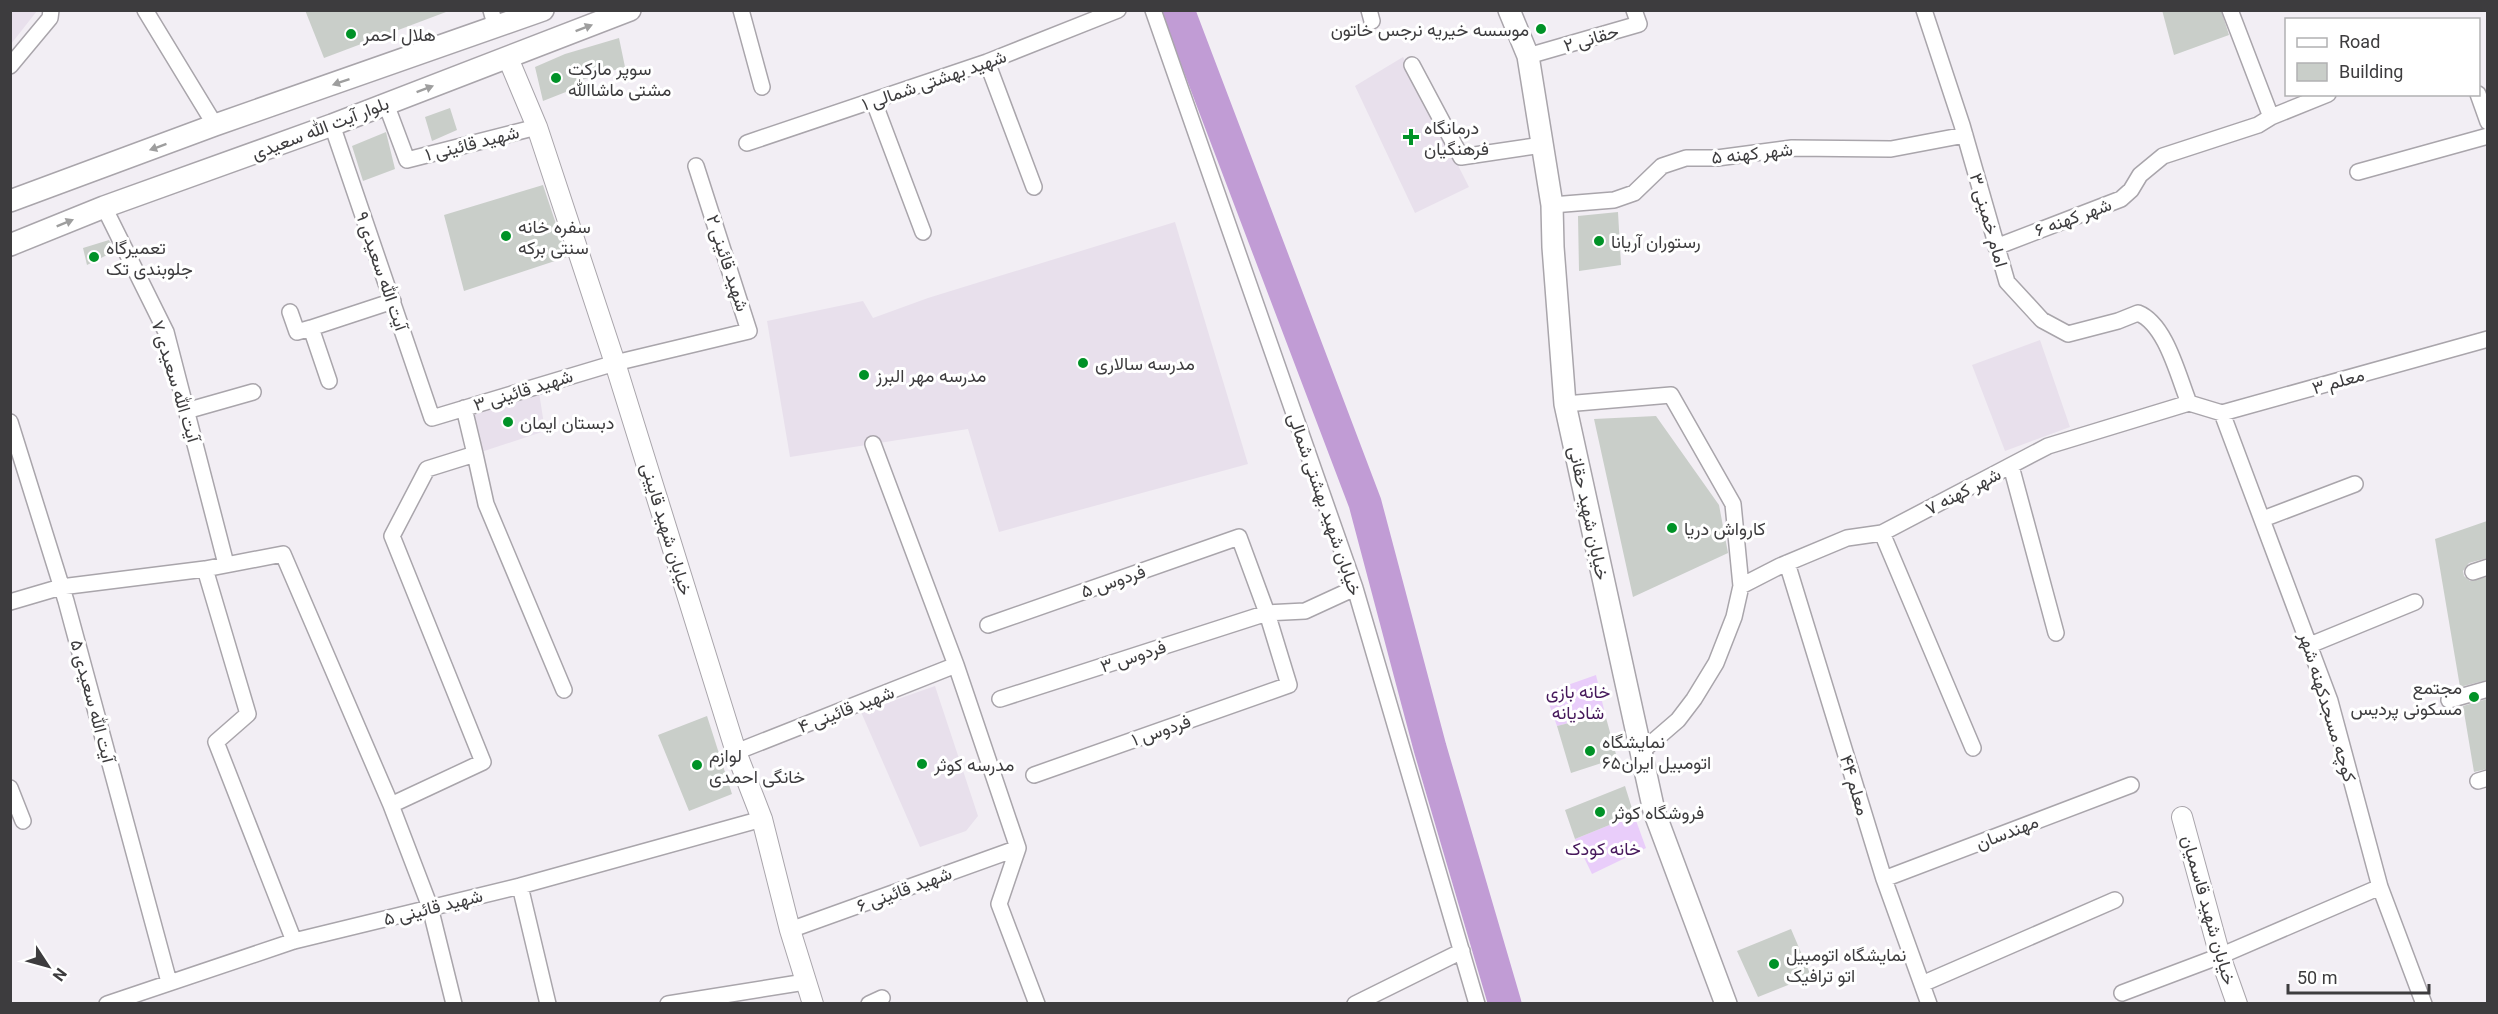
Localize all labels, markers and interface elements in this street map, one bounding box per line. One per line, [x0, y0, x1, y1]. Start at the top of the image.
legend [2285, 18, 2480, 96]
place label: موسسه خیریه نرجس خاتون [1331, 19, 1529, 41]
street label: حقانی ۲ [1561, 20, 1621, 57]
marker: موسسه خیریه نرجس خاتون [1534, 22, 1548, 36]
one-way arrow [575, 23, 593, 32]
place label: هلال احمر [362, 24, 436, 46]
marker: هلال احمر [344, 27, 358, 41]
text: Road [2339, 31, 2380, 52]
street label: شهید بهشتی شمالی ۱ [859, 45, 1009, 116]
place label: سوپر مارکت مشتی ماشاالله [568, 58, 671, 101]
text: Building [2339, 61, 2403, 82]
marker: سوپر مارکت مشتی ماشاالله [549, 71, 563, 85]
one-way arrow [332, 77, 350, 87]
one-way arrow [416, 84, 434, 94]
street label: بلوار آیت الله سعیدی [248, 92, 392, 165]
place label: درمانگاه فرهنگیان [1424, 117, 1489, 160]
street label: شهید قائینی ۱ [423, 121, 521, 166]
marker: درمانگاه فرهنگیان [1402, 128, 1420, 146]
street label: شهر کهنه ۵ [1710, 138, 1794, 169]
one-way arrow [148, 142, 166, 152]
street label: امام خمینی ۳ [1964, 171, 2012, 270]
street label: شهر کهنه ۶ [2032, 193, 2115, 242]
street label: آیت الله سعیدی ۹ [351, 209, 413, 335]
street label: شهید قائینی ۲ [702, 212, 753, 314]
place label: سفره خانه سنتی برکه [518, 216, 591, 259]
one-way arrow [56, 218, 74, 228]
marker: سفره خانه سنتی برکه [499, 229, 513, 243]
place label: رستوران آریانا [1611, 231, 1701, 253]
marker: رستوران آریانا [1592, 234, 1606, 248]
place label: تعمیرگاه جلوبندی تک [106, 237, 193, 280]
marker: تعمیرگاه جلوبندی تک [87, 250, 101, 264]
street label: آیت الله سعیدی ۷ [147, 317, 205, 447]
place label: مدرسه سالاری [1095, 353, 1195, 375]
marker: مدرسه سالاری [1076, 356, 1090, 370]
street label: معلم ۳ [2309, 364, 2367, 400]
street label: شهید قائینی ۳ [471, 365, 576, 416]
place label: مدرسه مهر البرز [875, 365, 986, 387]
marker: مدرسه مهر البرز [857, 368, 871, 382]
street label: خیابان شهید بهشتی شمالی [1283, 410, 1366, 598]
place label: دبستان ایمان [520, 412, 614, 433]
marker: دبستان ایمان [501, 415, 515, 429]
street label: خیابان شهید حقانی [1564, 444, 1613, 582]
street label: خیابان شهید قایینی [636, 460, 697, 598]
street label: شهر کهنه ۷ [1922, 463, 2005, 520]
place label: کارواش دریا [1684, 518, 1766, 540]
marker: کارواش دریا [1665, 521, 1679, 535]
street label: فردوس ۵ [1078, 560, 1148, 603]
street label: کوچه مسجدکهنه شهر [2293, 629, 2361, 785]
street label: فردوس ۳ [1097, 636, 1169, 677]
street label: آیت الله سعیدی ۵ [66, 637, 120, 767]
place label: مجتمع مسکونی پردیس [2350, 677, 2462, 721]
street label: شهید قائینی ۴ [795, 681, 897, 738]
park label: خانه بازی شادیانه [1546, 681, 1610, 723]
marker: مجتمع مسکونی پردیس [2467, 690, 2481, 704]
street label: فردوس ۱ [1129, 710, 1194, 751]
place label: نمایشگاه اتومبیل ایران۶۵ [1602, 731, 1711, 774]
marker: نمایشگاه اتومبیل ایران۶۵ [1583, 744, 1597, 758]
place label: لوازم خانگی احمدی [709, 745, 805, 788]
street label: معلم ۴۴ [1834, 752, 1874, 818]
place label: مدرسه کوثر [933, 754, 1014, 776]
marker: مدرسه کوثر [915, 757, 929, 771]
marker: لوازم خانگی احمدی [690, 758, 704, 772]
place label: فروشگاه کوثر [1611, 802, 1704, 824]
marker: فروشگاه کوثر [1593, 805, 1607, 819]
street label: مهندسان [1973, 810, 2042, 854]
street label: خیابان شهید قاسمیان [2177, 833, 2240, 987]
park label: خانه کودک [1565, 838, 1641, 860]
street label: شهید قائینی ۶ [854, 862, 955, 917]
street label: شهید قائینی ۵ [381, 885, 485, 930]
north arrow [18, 936, 78, 996]
place label: نمایشگاه اتومبیل اتو ترافیک [1786, 944, 1906, 987]
marker: نمایشگاه اتومبیل اتو ترافیک [1767, 957, 1781, 971]
scale bar [2288, 957, 2429, 995]
text: N [49, 964, 71, 985]
text: 50 m [2297, 967, 2337, 988]

